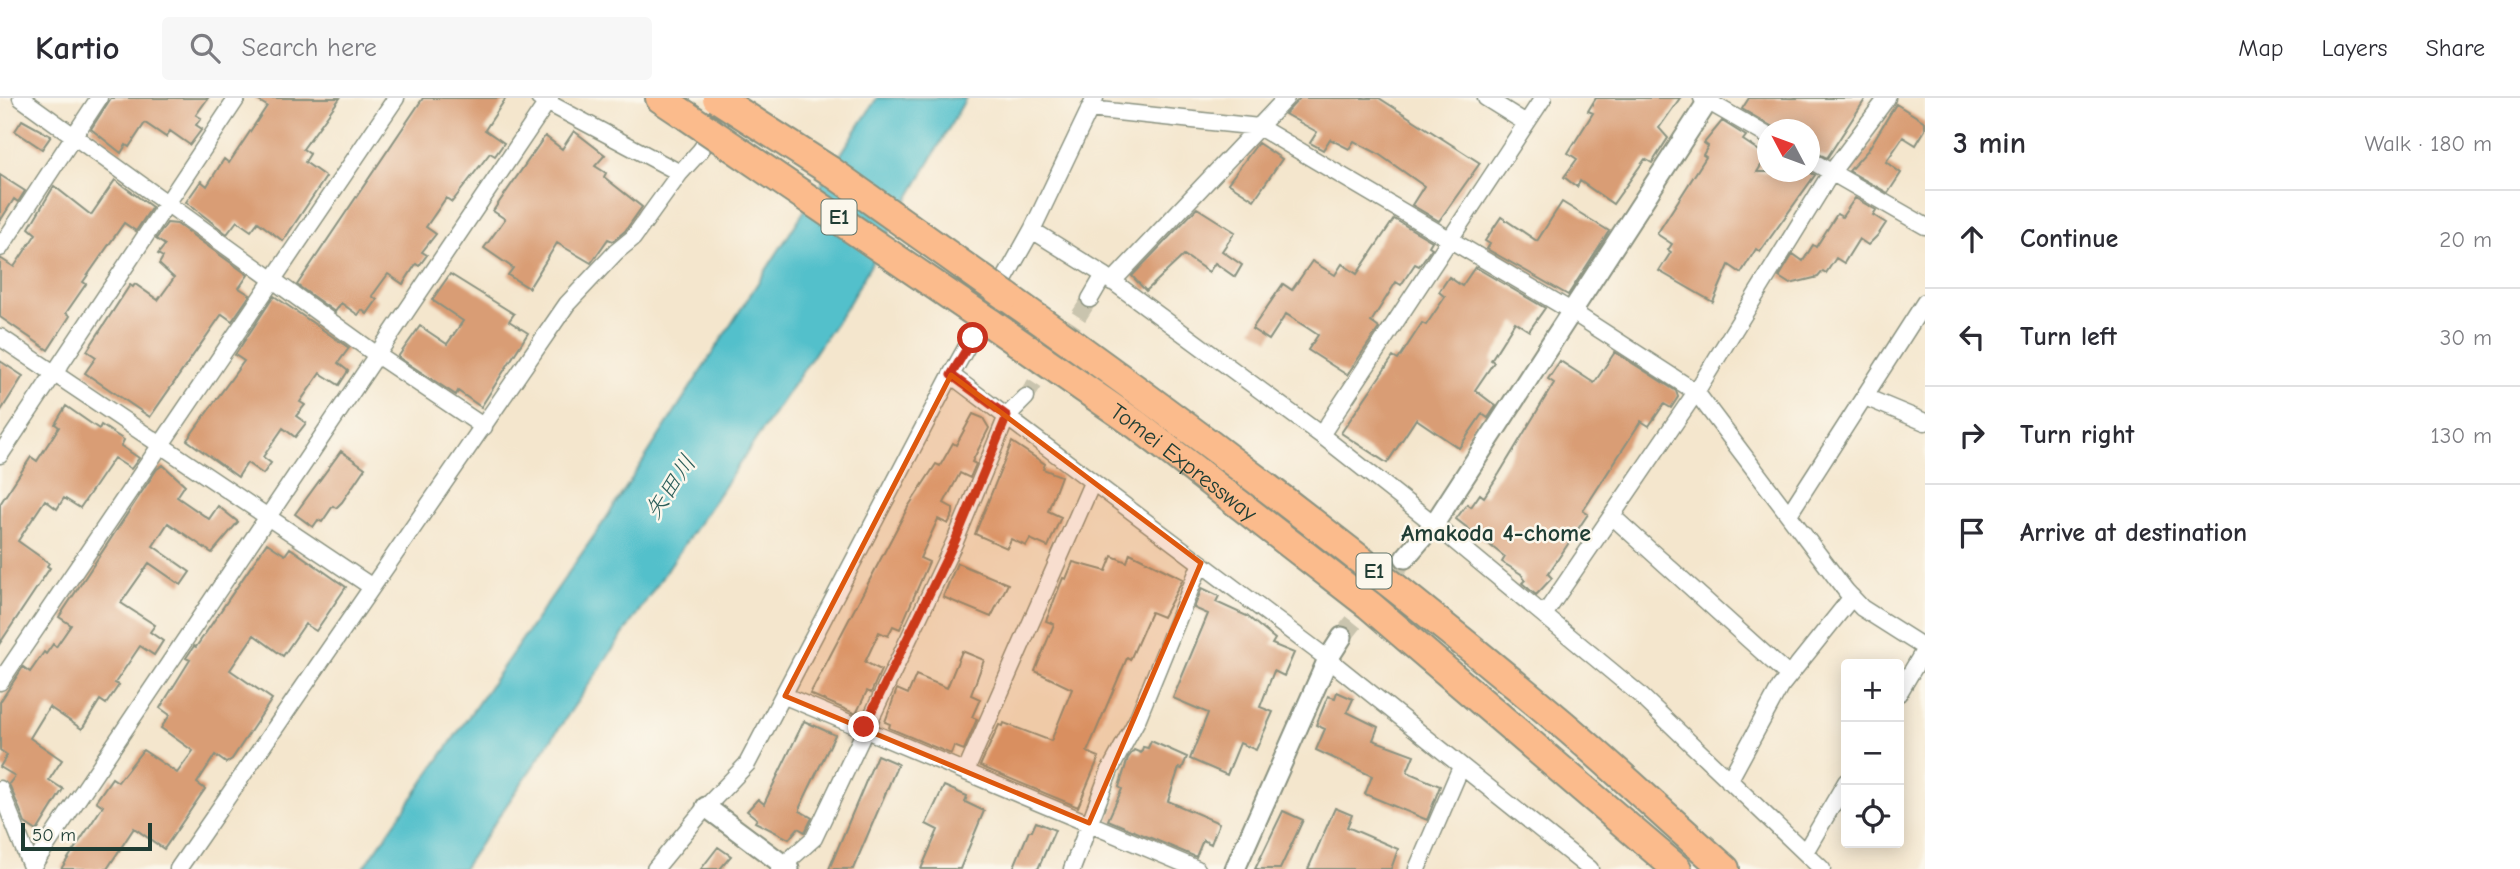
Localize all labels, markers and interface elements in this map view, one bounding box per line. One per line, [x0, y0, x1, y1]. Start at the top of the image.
search box [162, 17, 652, 80]
text: Kartio [35, 29, 120, 67]
icon: search [186, 29, 224, 67]
text: Search here [242, 33, 377, 63]
text: Map [2238, 34, 2284, 62]
text: Layers [2322, 34, 2387, 62]
text: Share [2425, 34, 2485, 62]
north arrow [1757, 119, 1820, 182]
text: 3 min [1953, 126, 2026, 161]
text: Walk · 180 m [2365, 130, 2492, 157]
road number: E1 [822, 200, 856, 234]
icon: ahead [1953, 220, 1991, 258]
text: Continue [2020, 224, 2118, 254]
text: 20 m [2439, 226, 2492, 253]
icon: left [1953, 318, 1991, 356]
route start [957, 322, 988, 353]
text: Turn left [2020, 322, 2117, 352]
text: 30 m [2440, 324, 2492, 351]
street label: Tomei Expressway [1105, 397, 1263, 527]
icon: right [1953, 416, 1991, 454]
text: Turn right [2020, 420, 2134, 450]
text: 130 m [2431, 422, 2492, 449]
water label: 矢田川 [638, 449, 702, 525]
icon: arrive [1953, 514, 1991, 552]
text: Arrive at destination [2020, 518, 2247, 548]
district label: Amakoda 4-chome [1401, 519, 1591, 547]
road number: E1 [1356, 554, 1392, 588]
map controls [1841, 659, 1904, 848]
button: + [1841, 659, 1904, 722]
route end [848, 711, 879, 742]
button: − [1841, 722, 1904, 785]
button: locate [1841, 785, 1904, 848]
scale bar [21, 820, 152, 852]
text: 50 m [32, 824, 76, 846]

